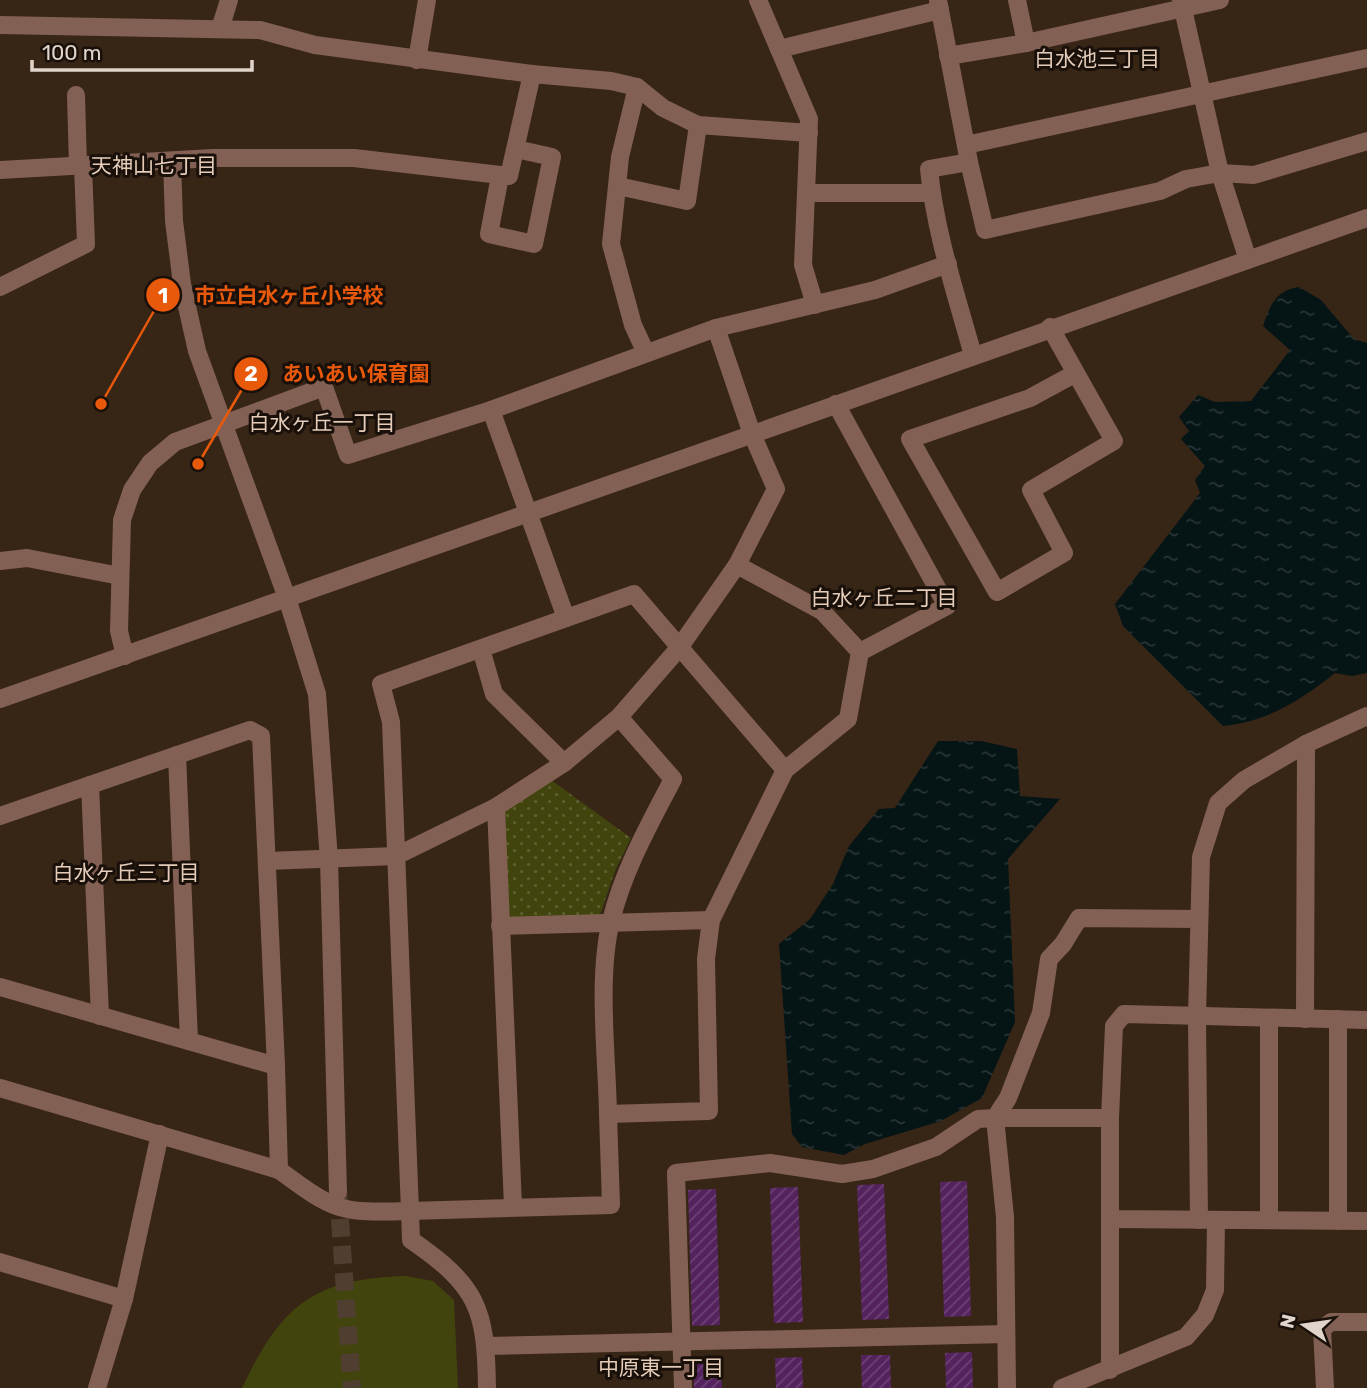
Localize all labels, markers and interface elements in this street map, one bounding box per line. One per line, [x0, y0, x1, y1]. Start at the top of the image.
scale bar [32, 28, 252, 72]
text: 100 m [42, 40, 101, 65]
district label: 白水池三丁目 [1034, 46, 1160, 71]
district label: 天神山七丁目 [91, 153, 217, 178]
callout: 市立白水ヶ丘小学校 [146, 274, 398, 316]
text: 1 [158, 283, 168, 308]
text: 市立白水ヶ丘小学校 [195, 283, 384, 308]
callout: あいあい保育園 [233, 353, 443, 395]
text: 2 [244, 361, 258, 386]
text: あいあい保育園 [283, 361, 430, 386]
district label: 白水ヶ丘一丁目 [249, 410, 396, 435]
district label: 白水ヶ丘二丁目 [811, 585, 958, 610]
district label: 白水ヶ丘三丁目 [53, 860, 200, 885]
north arrow [1269, 1290, 1339, 1360]
text: N [1275, 1312, 1301, 1331]
district label: 中原東一丁目 [598, 1355, 724, 1380]

